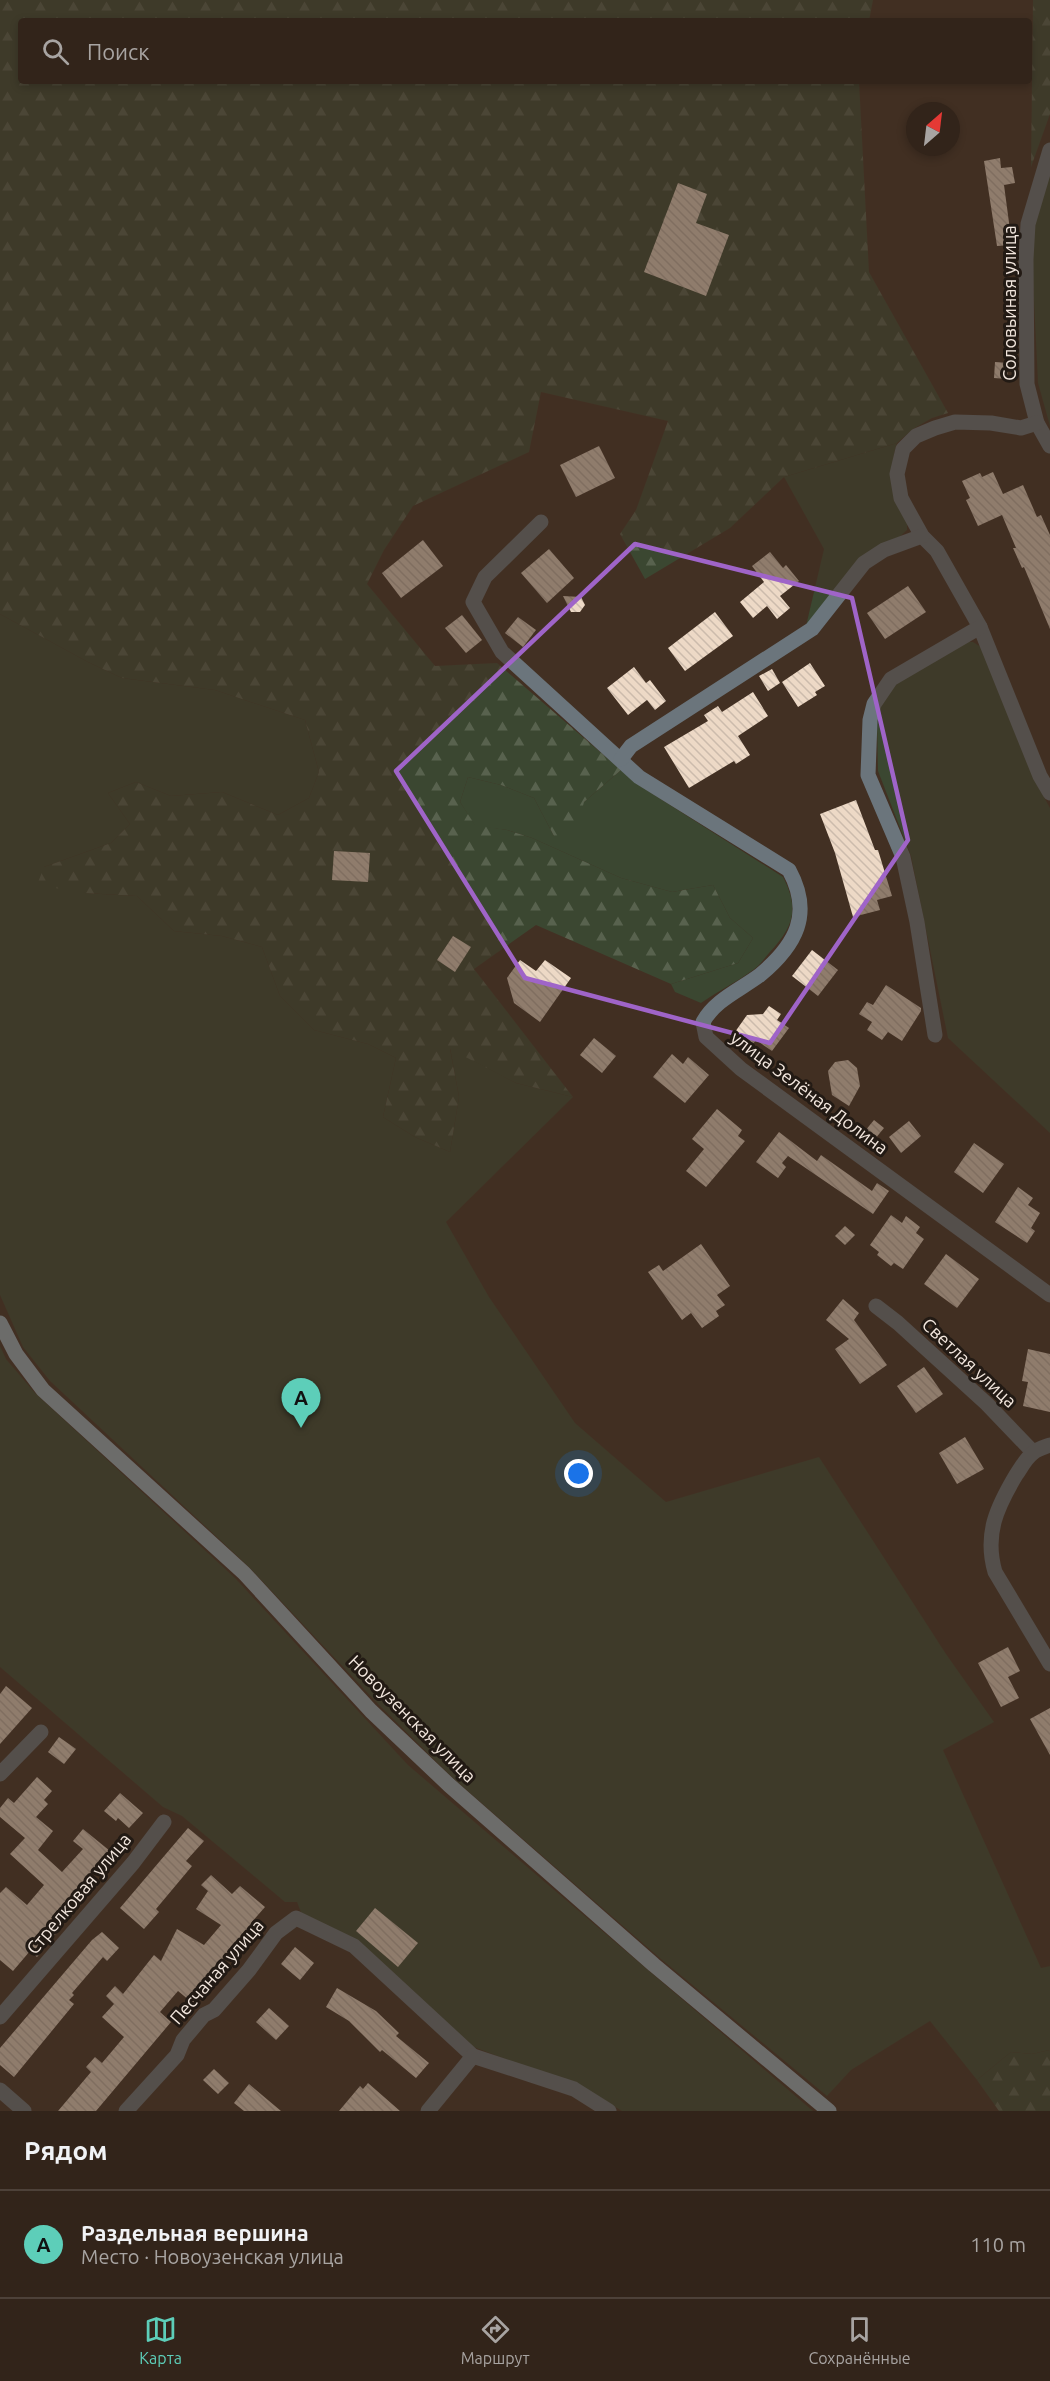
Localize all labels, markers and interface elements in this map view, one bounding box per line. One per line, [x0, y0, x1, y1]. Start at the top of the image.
search box [18, 18, 1032, 84]
icon: search [39, 35, 72, 68]
text: Поиск [87, 39, 150, 64]
north arrow [906, 102, 960, 156]
street label: Соловьиная улица [999, 225, 1019, 381]
street label: улица Зелёная Долина [727, 1027, 892, 1158]
street label: Светлая улица [919, 1314, 1021, 1411]
pin: A [282, 1378, 320, 1428]
your location [564, 1459, 593, 1488]
street label: Новоузенская улица [345, 1651, 480, 1786]
street label: Стрелковая улица [22, 1829, 135, 1958]
street label: Песчаная улица [165, 1915, 267, 2028]
text: Рядом [24, 2136, 108, 2165]
text: Раздельная вершина [81, 2220, 309, 2245]
text: A [36, 2233, 51, 2256]
text: 110 m [970, 2233, 1026, 2256]
text: Место · Новоузенская улица [81, 2245, 344, 2268]
tab: Карта [139, 2313, 182, 2367]
tab: Маршрут [461, 2313, 530, 2367]
tab: Сохранённые [808, 2313, 911, 2367]

